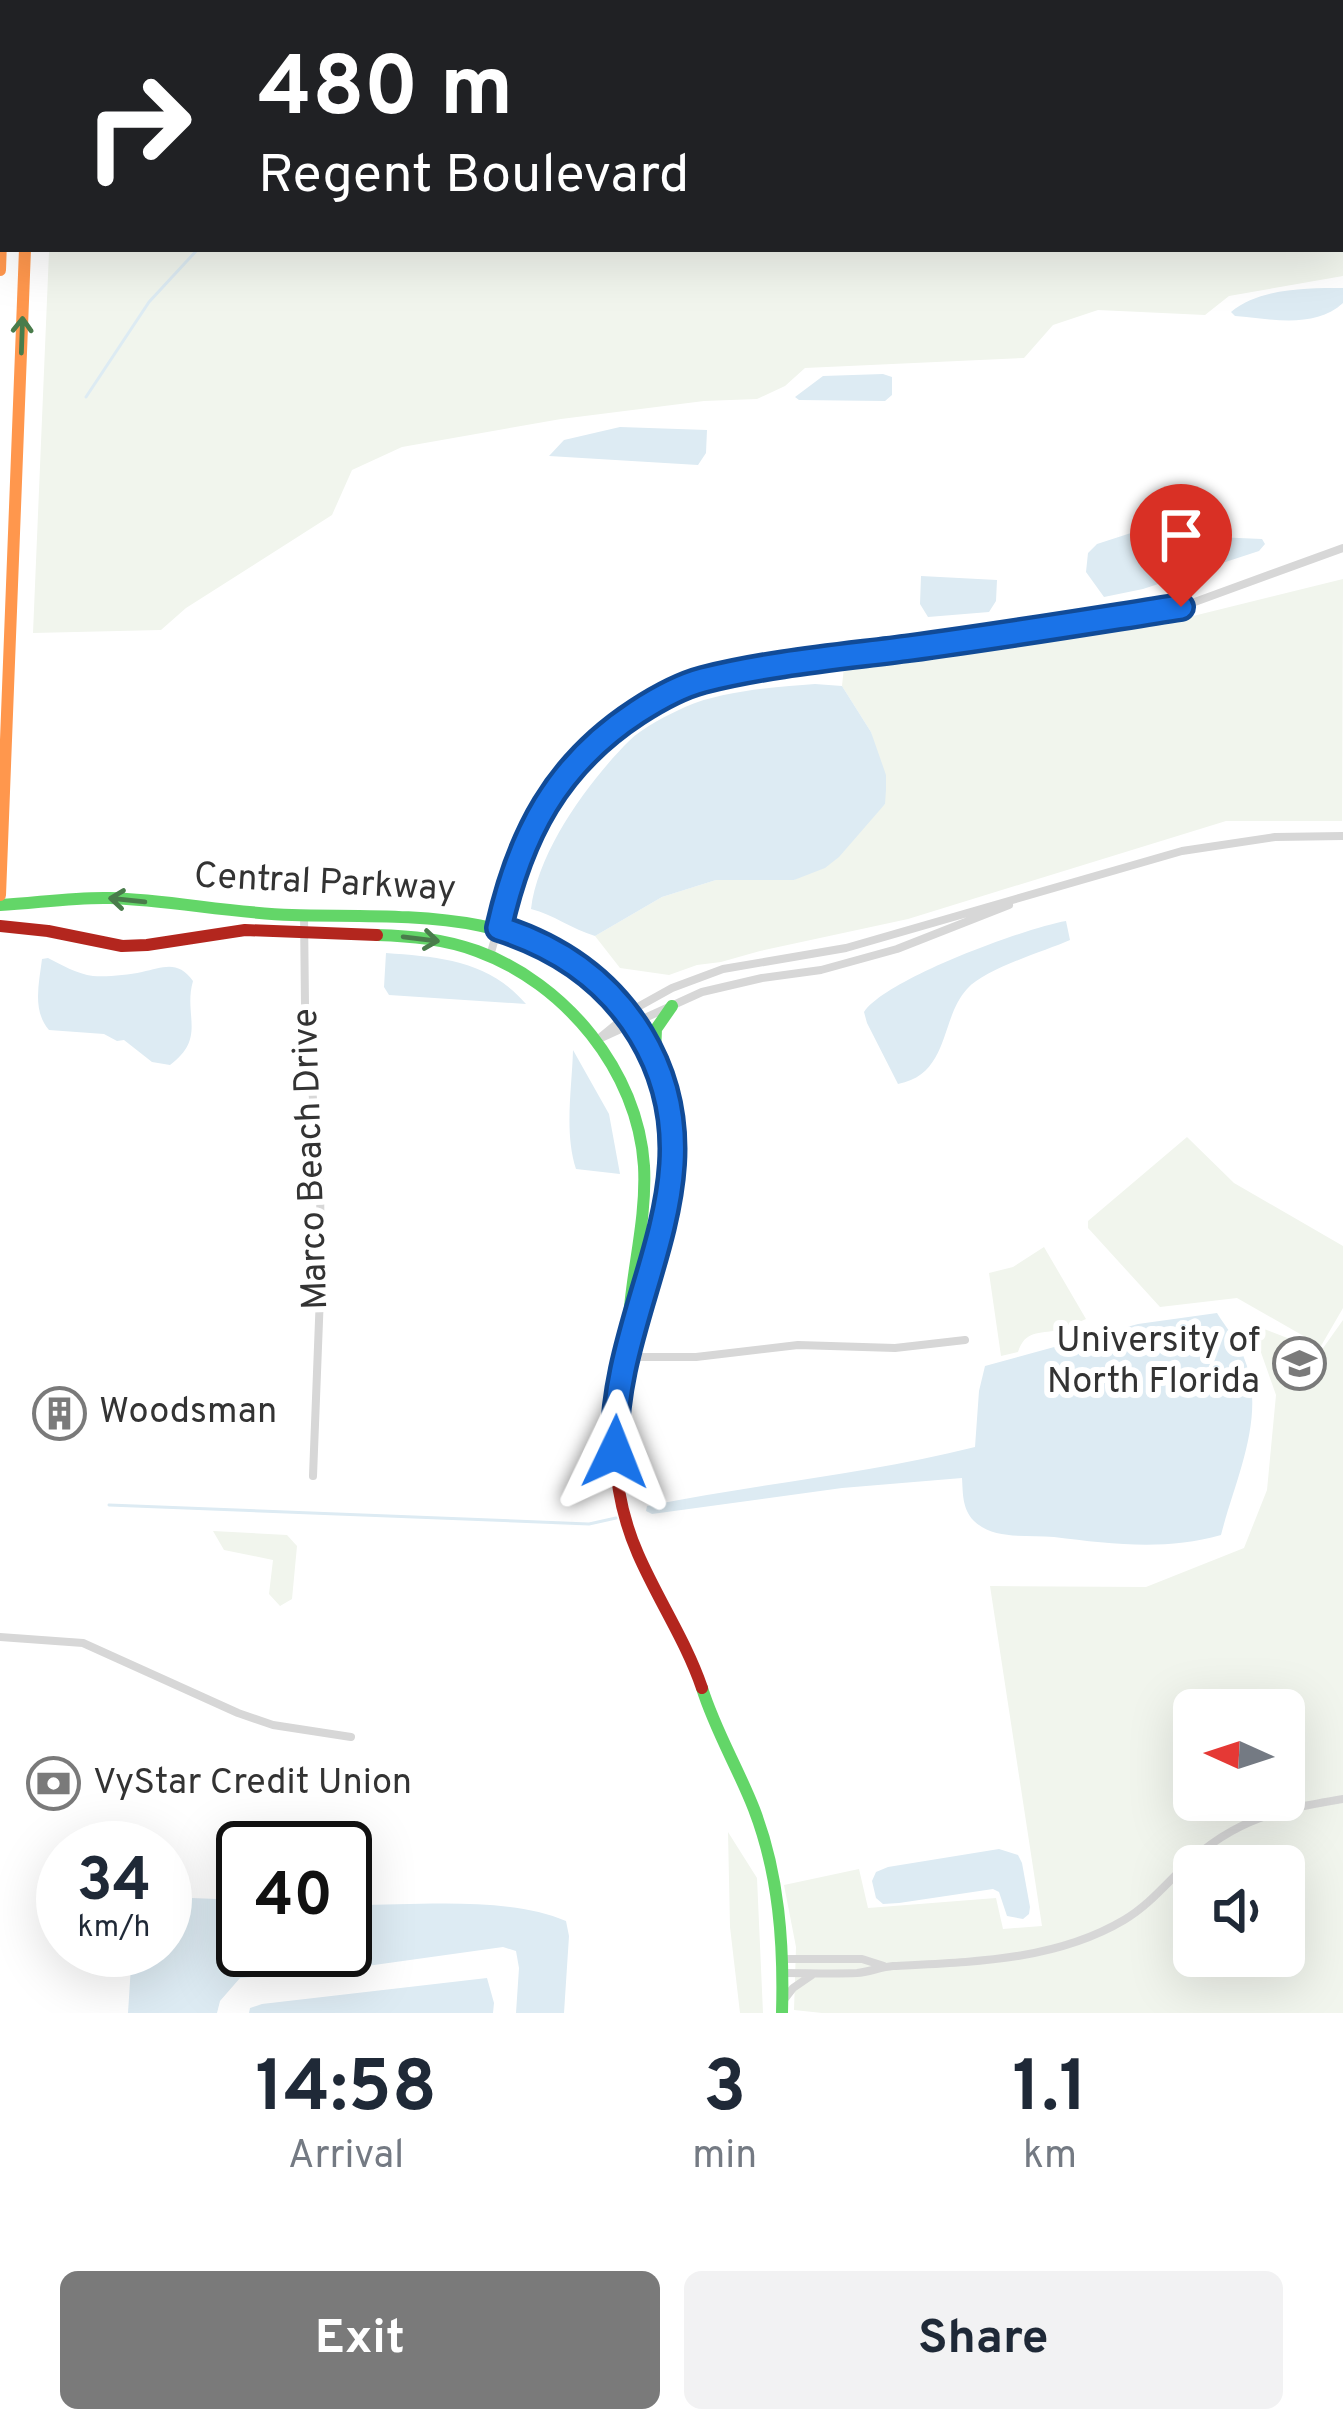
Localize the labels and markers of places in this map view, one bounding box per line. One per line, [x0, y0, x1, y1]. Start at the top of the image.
pin [1130, 484, 1232, 607]
place label: University of North Florida [1047, 1319, 1260, 1406]
school or university icon: University of North Florida [1271, 1335, 1327, 1391]
building icon: Woodsman [32, 1385, 88, 1441]
place label: Woodsman [99, 1390, 277, 1436]
bank icon: VyStar Credit Union [26, 1756, 82, 1812]
place label: VyStar Credit Union [93, 1761, 412, 1807]

